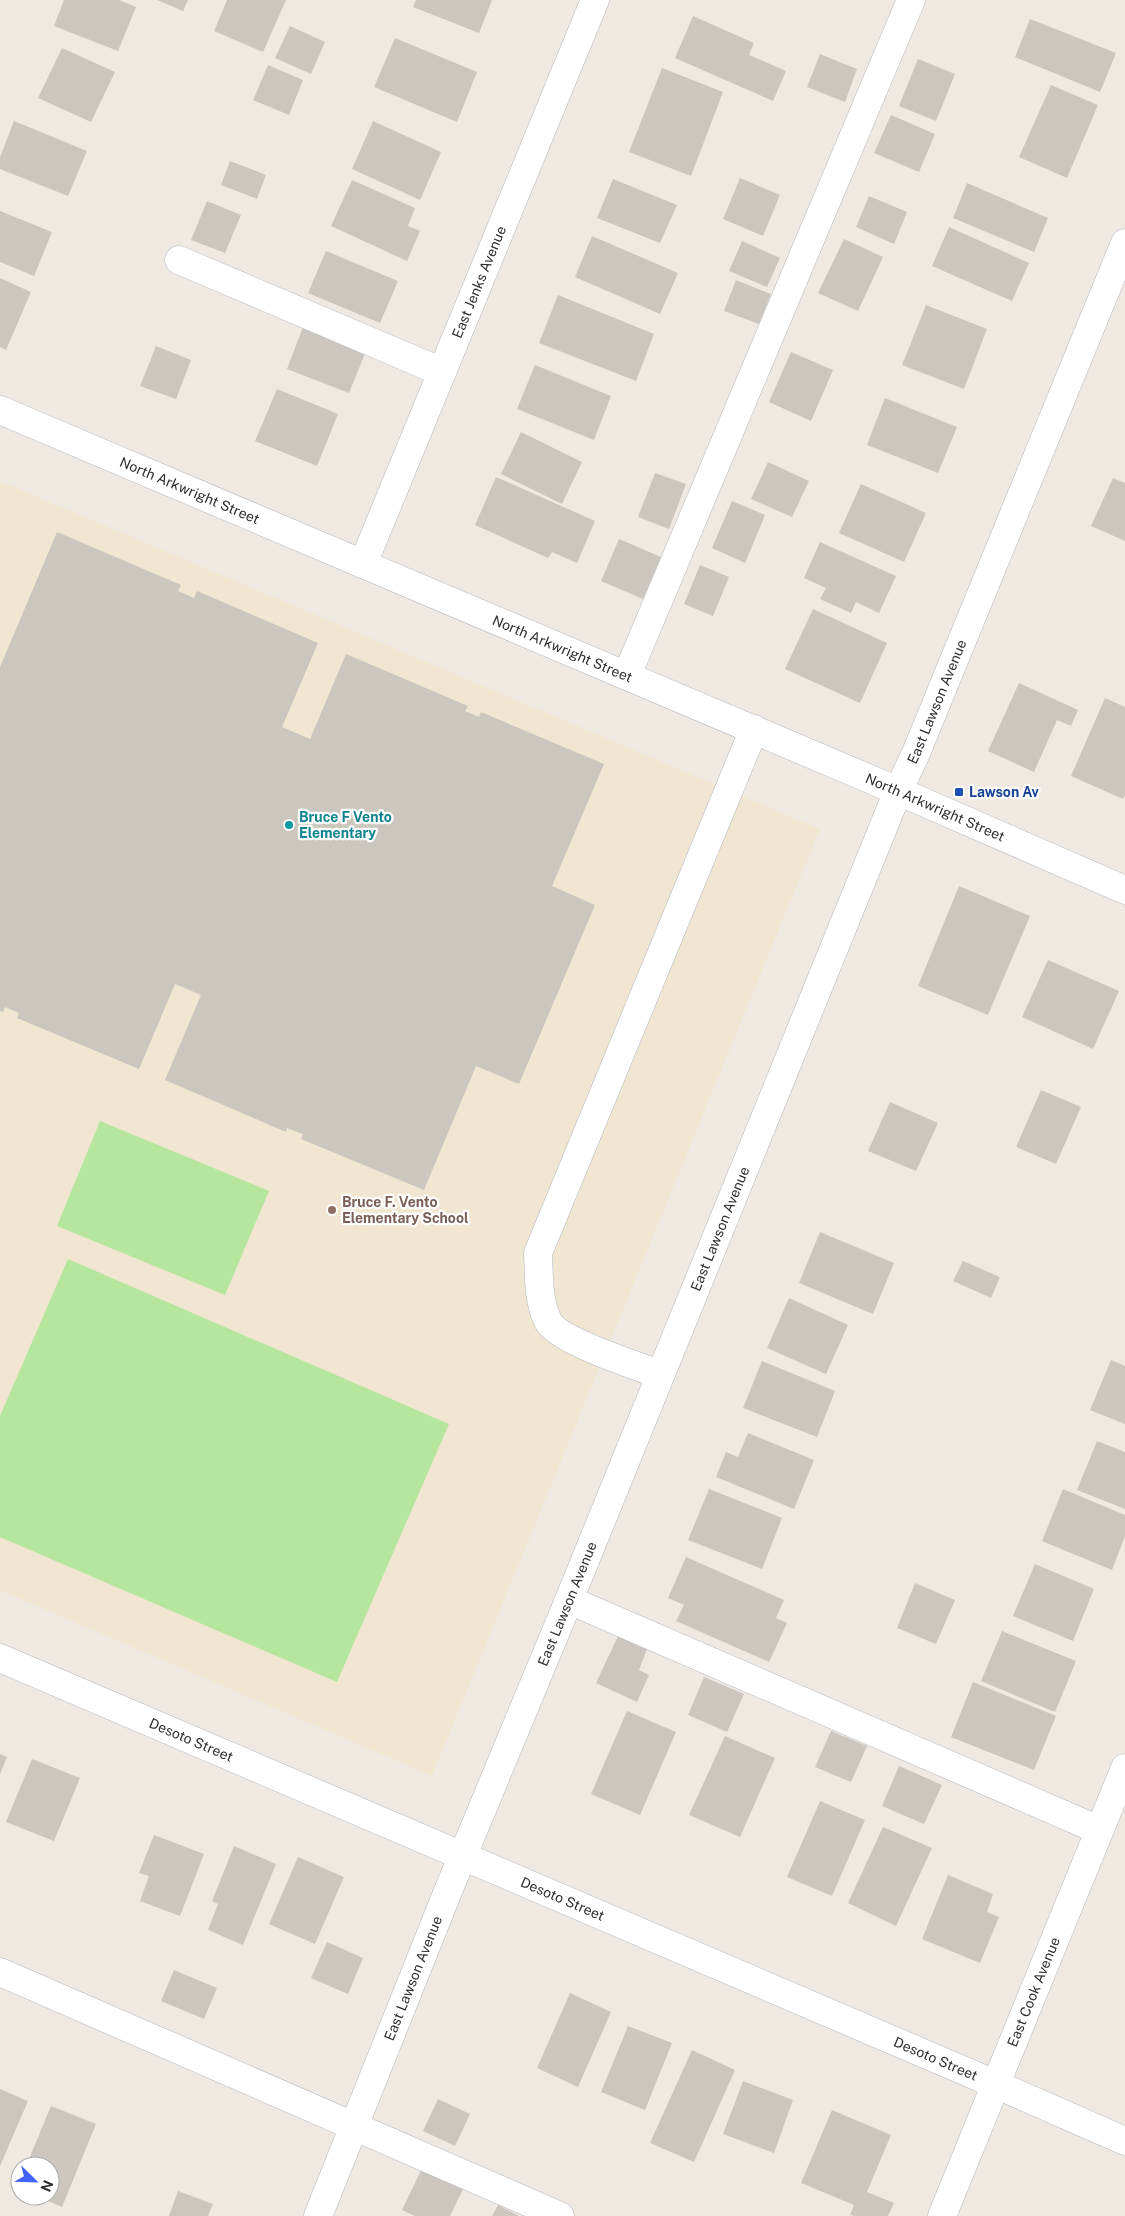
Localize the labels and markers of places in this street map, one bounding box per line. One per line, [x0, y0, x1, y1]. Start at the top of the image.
place label: Lawson Av [969, 784, 1040, 800]
marker: Lawson Av [953, 786, 965, 798]
place label: Bruce F Vento Elementary [299, 809, 392, 841]
marker: Bruce F Vento Elementary [283, 819, 295, 831]
place label: Bruce F. Vento Elementary School [342, 1194, 469, 1226]
marker: Bruce F. Vento Elementary School [326, 1204, 338, 1216]

